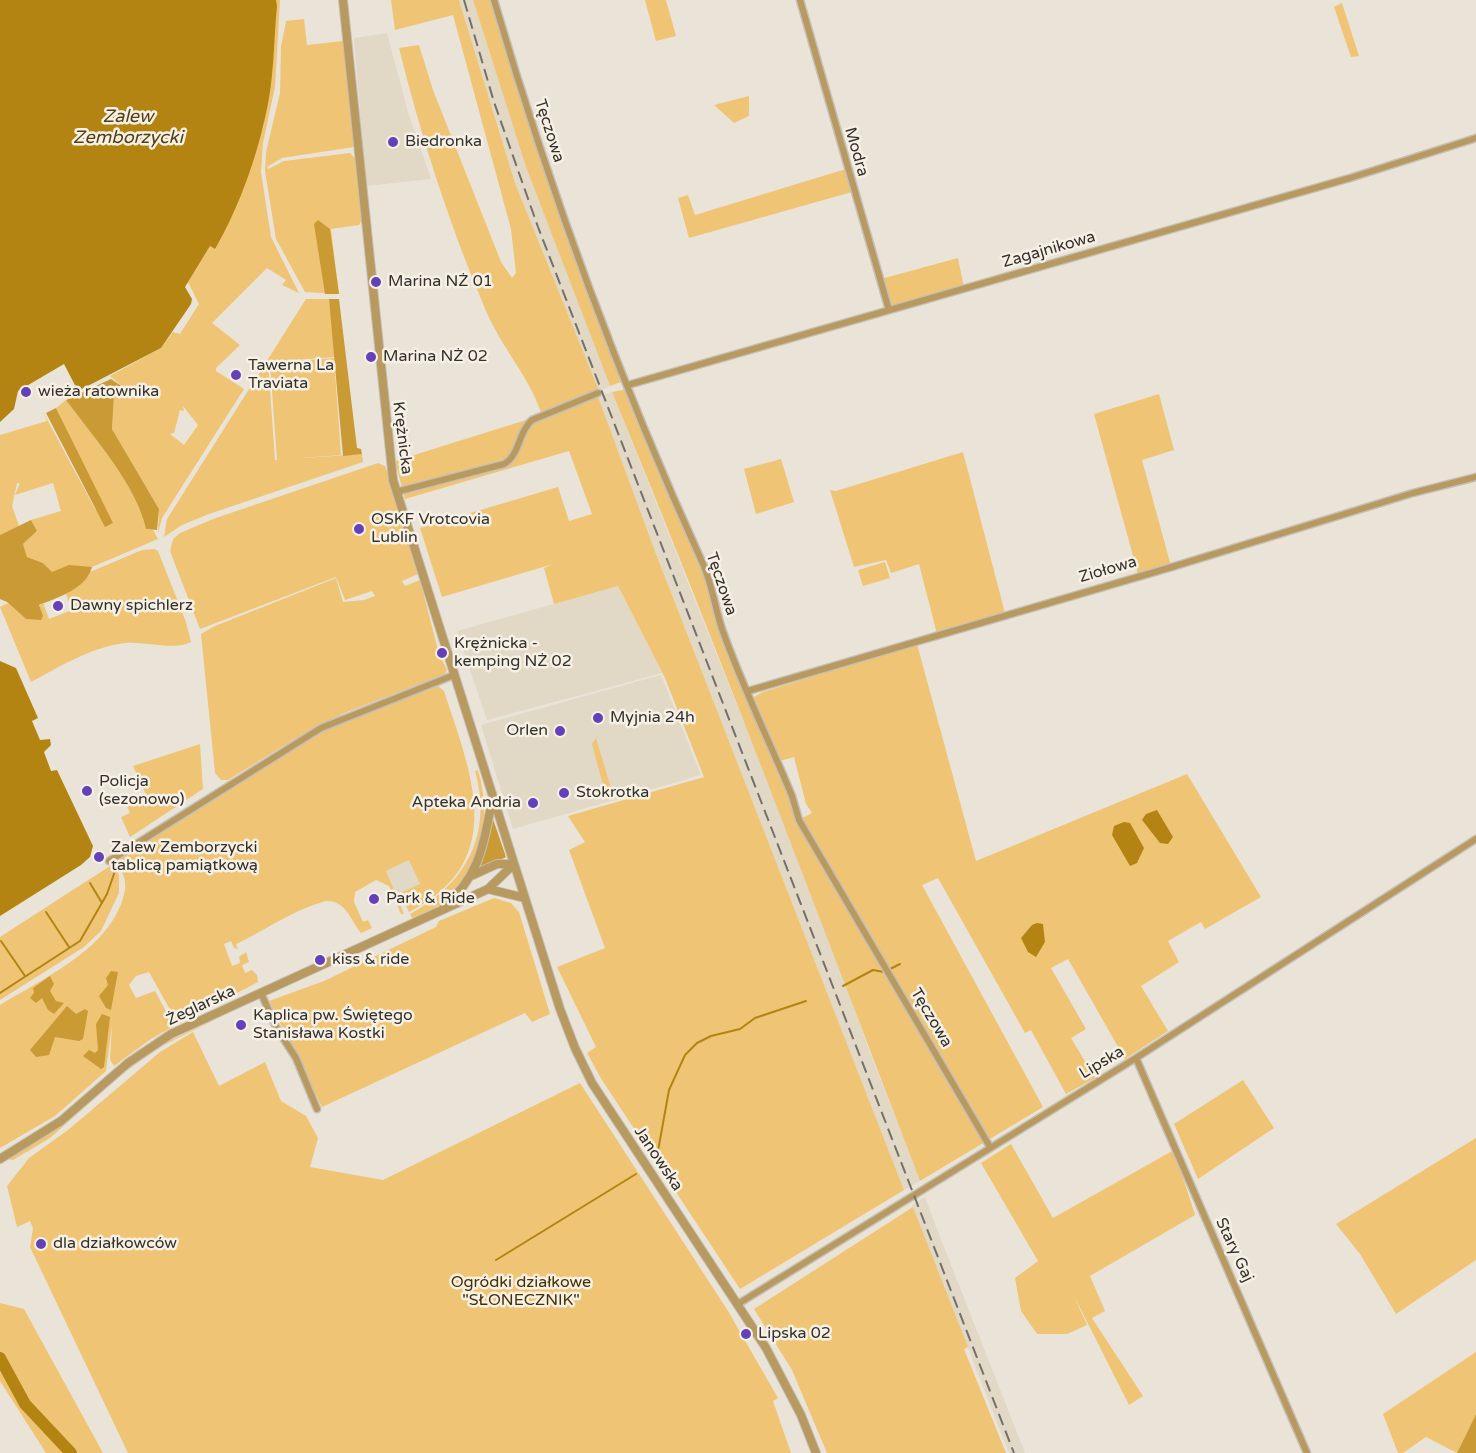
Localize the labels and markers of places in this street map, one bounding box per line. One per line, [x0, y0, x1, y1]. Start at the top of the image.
place label: Biedronka [405, 132, 482, 152]
marker: Biedronka [386, 135, 400, 149]
place label: Marina NŻ 01 [388, 272, 493, 292]
marker: Marina NŻ 01 [369, 275, 383, 289]
place label: Marina NŻ 02 [383, 347, 488, 367]
marker: Marina NŻ 02 [364, 350, 378, 364]
place label: Tawerna La Traviata [248, 356, 334, 394]
marker: Tawerna La Traviata [229, 368, 243, 382]
place label: wieża ratownika [38, 382, 159, 402]
marker: wieża ratownika [19, 385, 33, 399]
place label: OSKF Vrotcovia Lublin [371, 510, 490, 548]
marker: OSKF Vrotcovia Lublin [352, 522, 366, 536]
place label: Dawny spichlerz [70, 596, 193, 616]
marker: Dawny spichlerz [51, 599, 65, 613]
place label: Krężnicka - kemping NŻ 02 [454, 634, 572, 672]
marker: Krężnicka - kemping NŻ 02 [435, 646, 449, 660]
place label: Myjnia 24h [610, 708, 695, 728]
marker: Myjnia 24h [591, 711, 605, 725]
place label: Orlen [506, 721, 548, 741]
marker: Orlen [553, 724, 567, 738]
place label: Policja (sezonowo) [99, 772, 184, 810]
place label: Stokrotka [576, 783, 649, 803]
marker: Policja (sezonowo) [80, 784, 94, 798]
marker: Stokrotka [557, 786, 571, 800]
place label: Apteka Andria [412, 793, 521, 813]
marker: Apteka Andria [526, 796, 540, 810]
place label: Zalew Zemborzycki tablicą pamiątkową [111, 838, 258, 876]
marker: Zalew Zemborzycki tablicą pamiątkową [92, 850, 106, 864]
place label: Park & Ride [386, 889, 475, 909]
marker: Park & Ride [367, 892, 381, 906]
place label: kiss & ride [332, 950, 409, 970]
marker: kiss & ride [313, 953, 327, 967]
place label: Kaplica pw. Świętego Stanisława Kostki [253, 1006, 413, 1044]
marker: Kaplica pw. Świętego Stanisława Kostki [234, 1018, 248, 1032]
place label: dla działkowców [53, 1234, 177, 1254]
marker: dla działkowców [34, 1237, 48, 1251]
place label: Lipska 02 [758, 1324, 831, 1344]
marker: Lipska 02 [739, 1327, 753, 1341]

